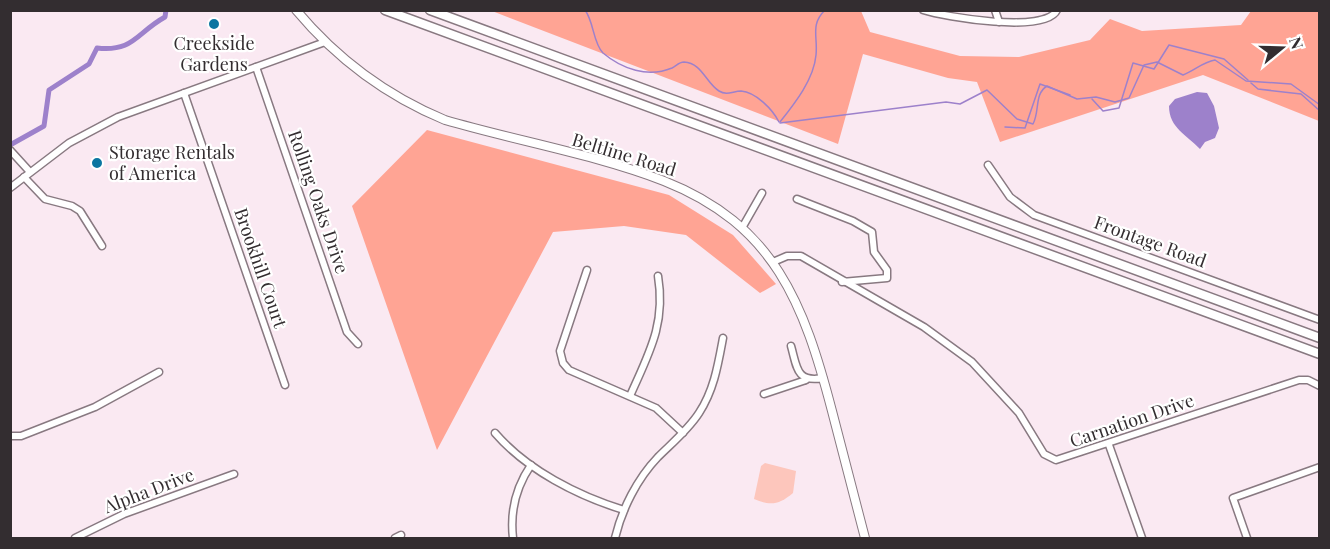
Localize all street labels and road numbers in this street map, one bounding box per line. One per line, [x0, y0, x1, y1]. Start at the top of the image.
street label: Rolling Oaks Drive [283, 127, 355, 277]
street label: Beltline Road [569, 127, 680, 181]
street label: Brookhill Court [229, 204, 293, 331]
street label: Frontage Road [1091, 210, 1210, 273]
street label: Carnation Drive [1066, 388, 1197, 453]
street label: Alpha Drive [99, 462, 197, 519]

